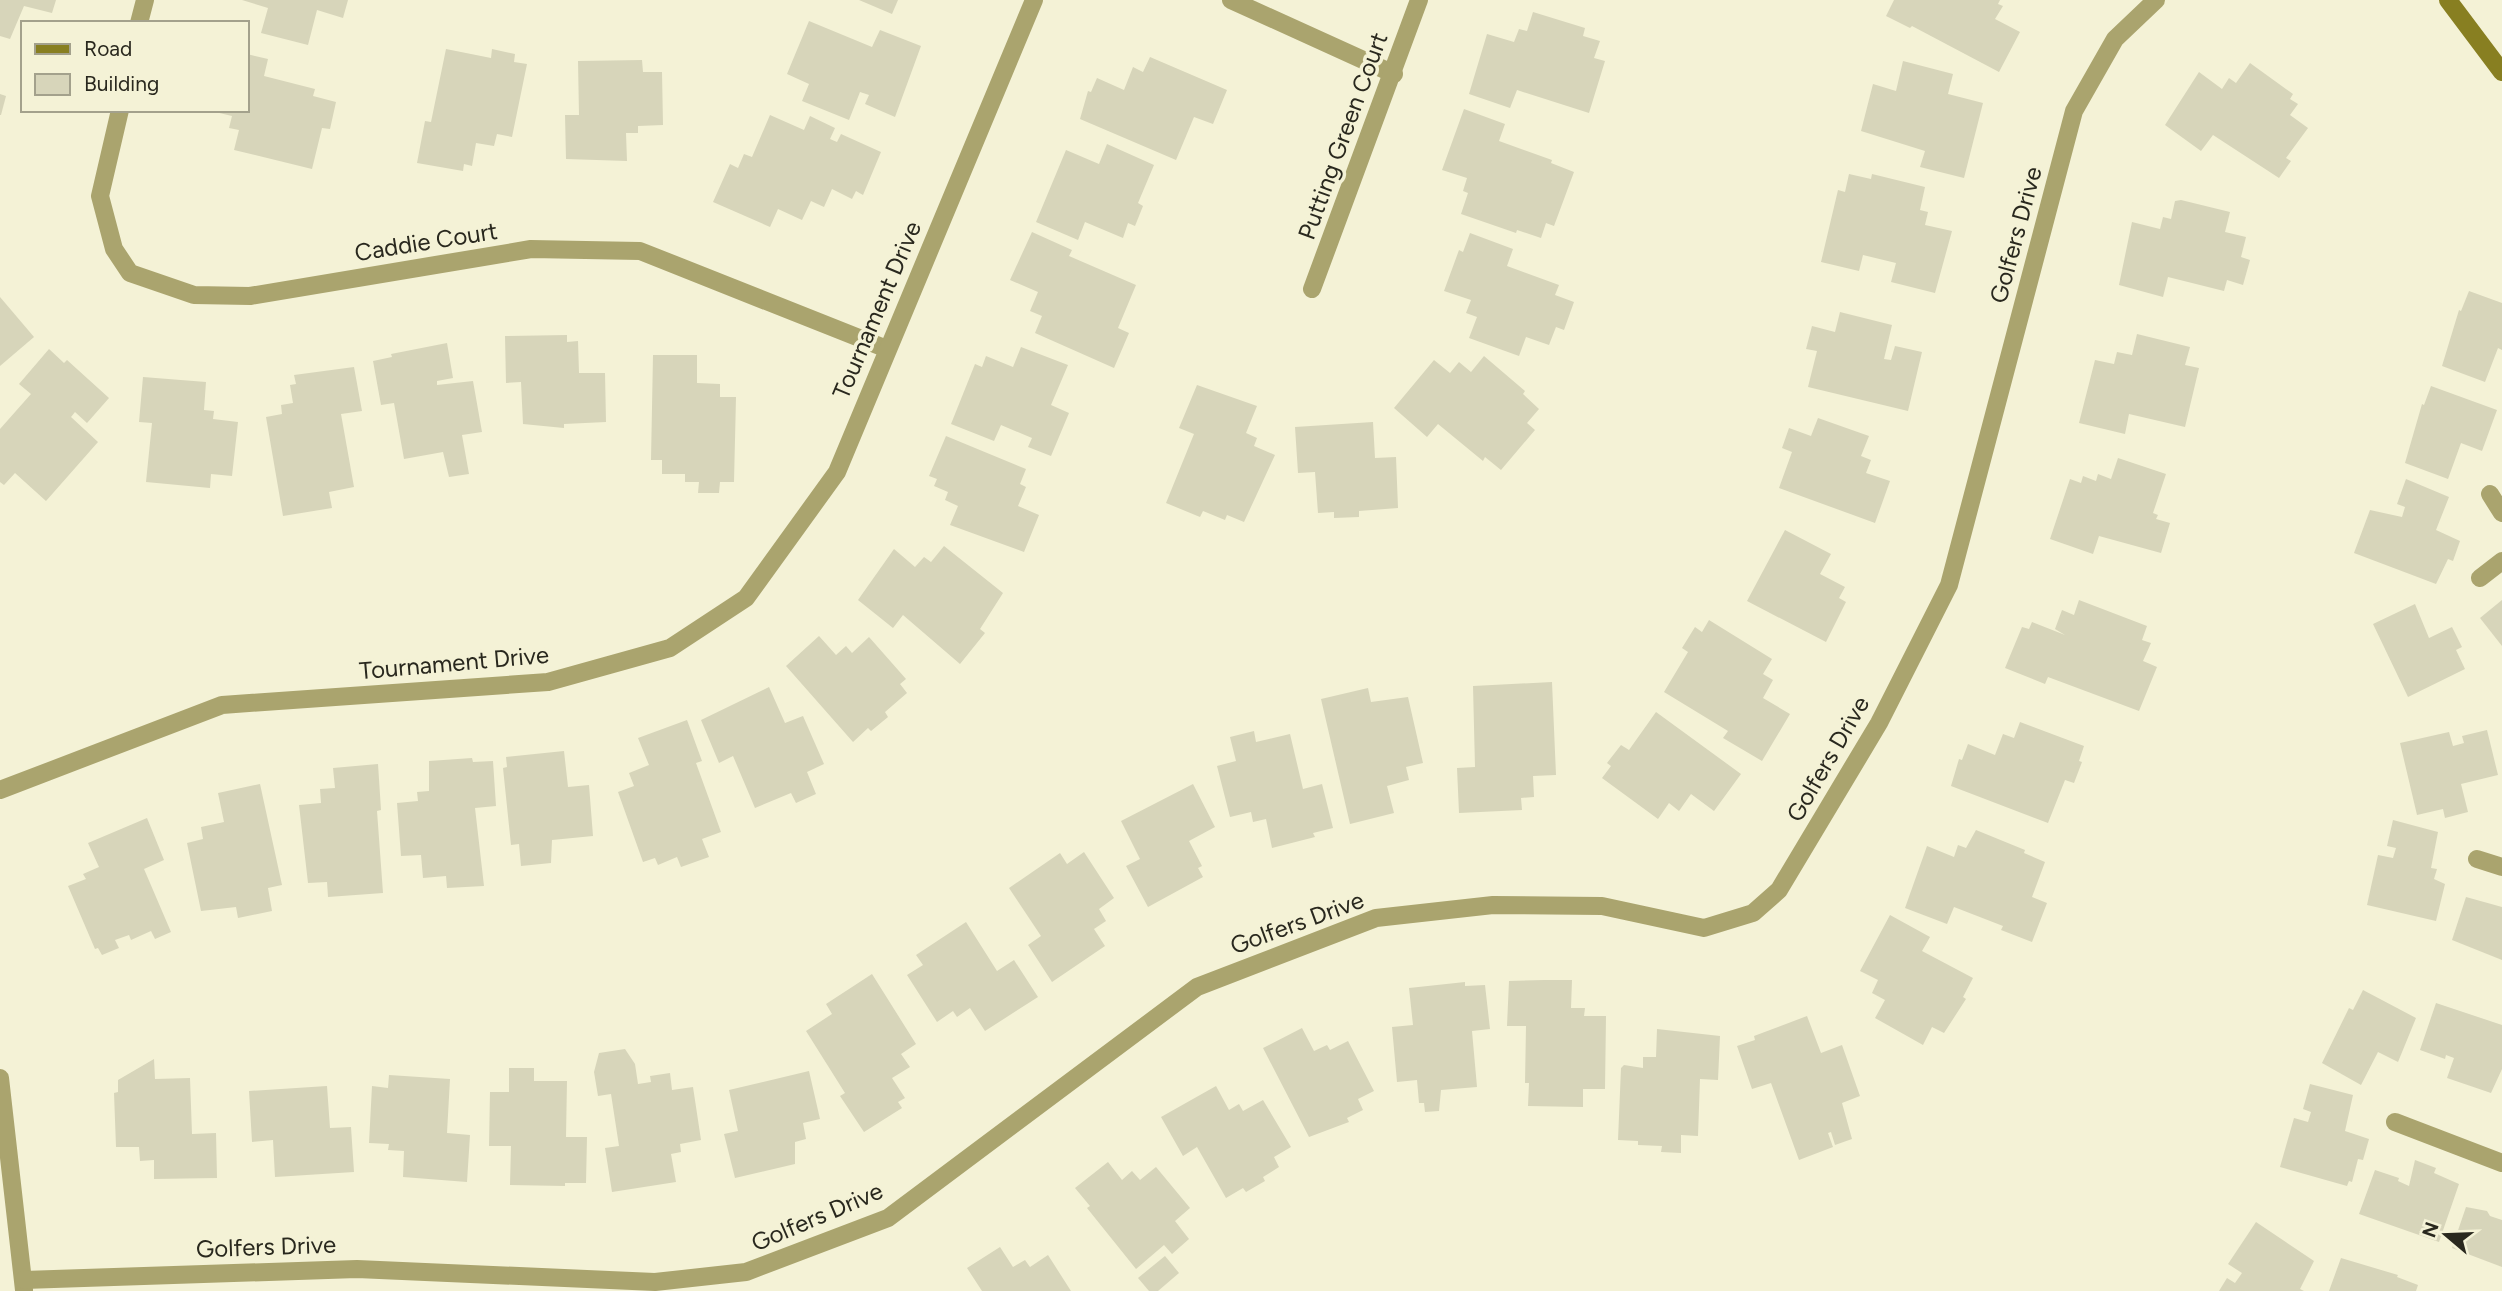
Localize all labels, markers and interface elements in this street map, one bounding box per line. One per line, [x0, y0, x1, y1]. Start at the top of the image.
legend [21, 21, 248, 112]
street label: Putting Green Court [1292, 28, 1393, 243]
text: Road [84, 36, 132, 61]
text: Building [84, 71, 159, 96]
street label: Golfers Drive [1983, 163, 2048, 306]
street label: Caddie Court [353, 216, 499, 267]
street label: Tournament Drive [826, 217, 927, 403]
street label: Tournament Drive [358, 640, 550, 685]
street label: Golfers Drive [1780, 691, 1875, 827]
street label: Golfers Drive [1226, 885, 1368, 960]
street label: Golfers Drive [747, 1176, 887, 1257]
north arrow [2411, 1200, 2481, 1270]
text: N [2417, 1219, 2444, 1240]
street label: Golfers Drive [195, 1230, 336, 1263]

